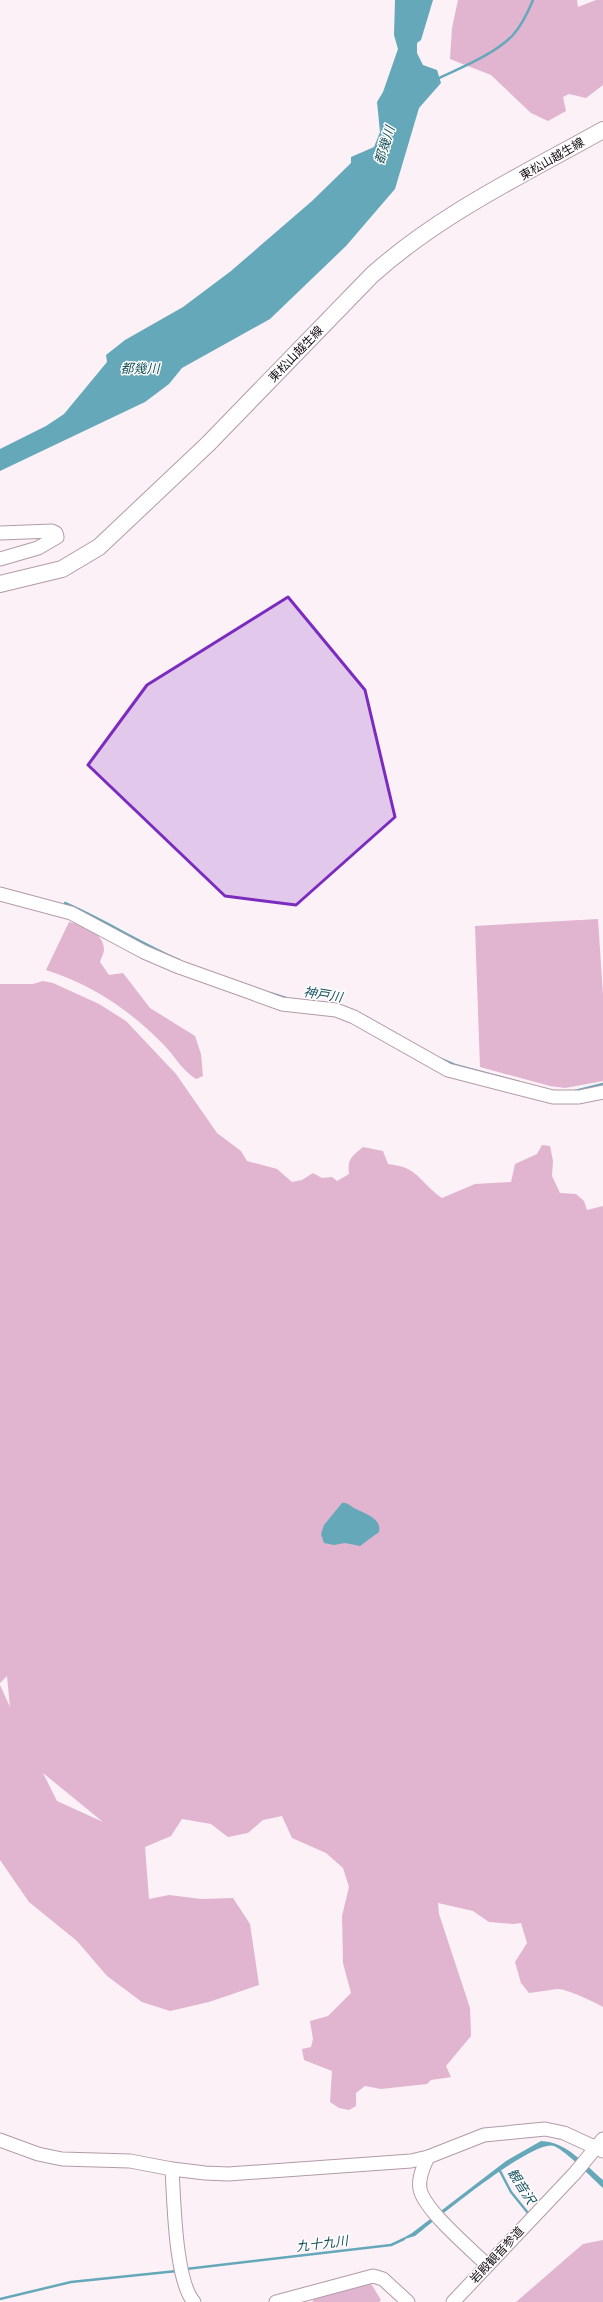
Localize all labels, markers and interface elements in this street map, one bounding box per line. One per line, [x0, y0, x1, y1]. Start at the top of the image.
water label: 都幾川 [372, 122, 398, 166]
street label: 東松山越生線 [517, 135, 587, 183]
street label: 東松山越生線 [266, 323, 326, 385]
water label: 都幾川 [120, 361, 161, 376]
water label: 神戸川 [302, 984, 345, 1005]
water label: 観音沢 [505, 2166, 540, 2208]
street label: 岩殿観音参道 [467, 2224, 527, 2286]
water label: 九十九川 [295, 2233, 351, 2254]

